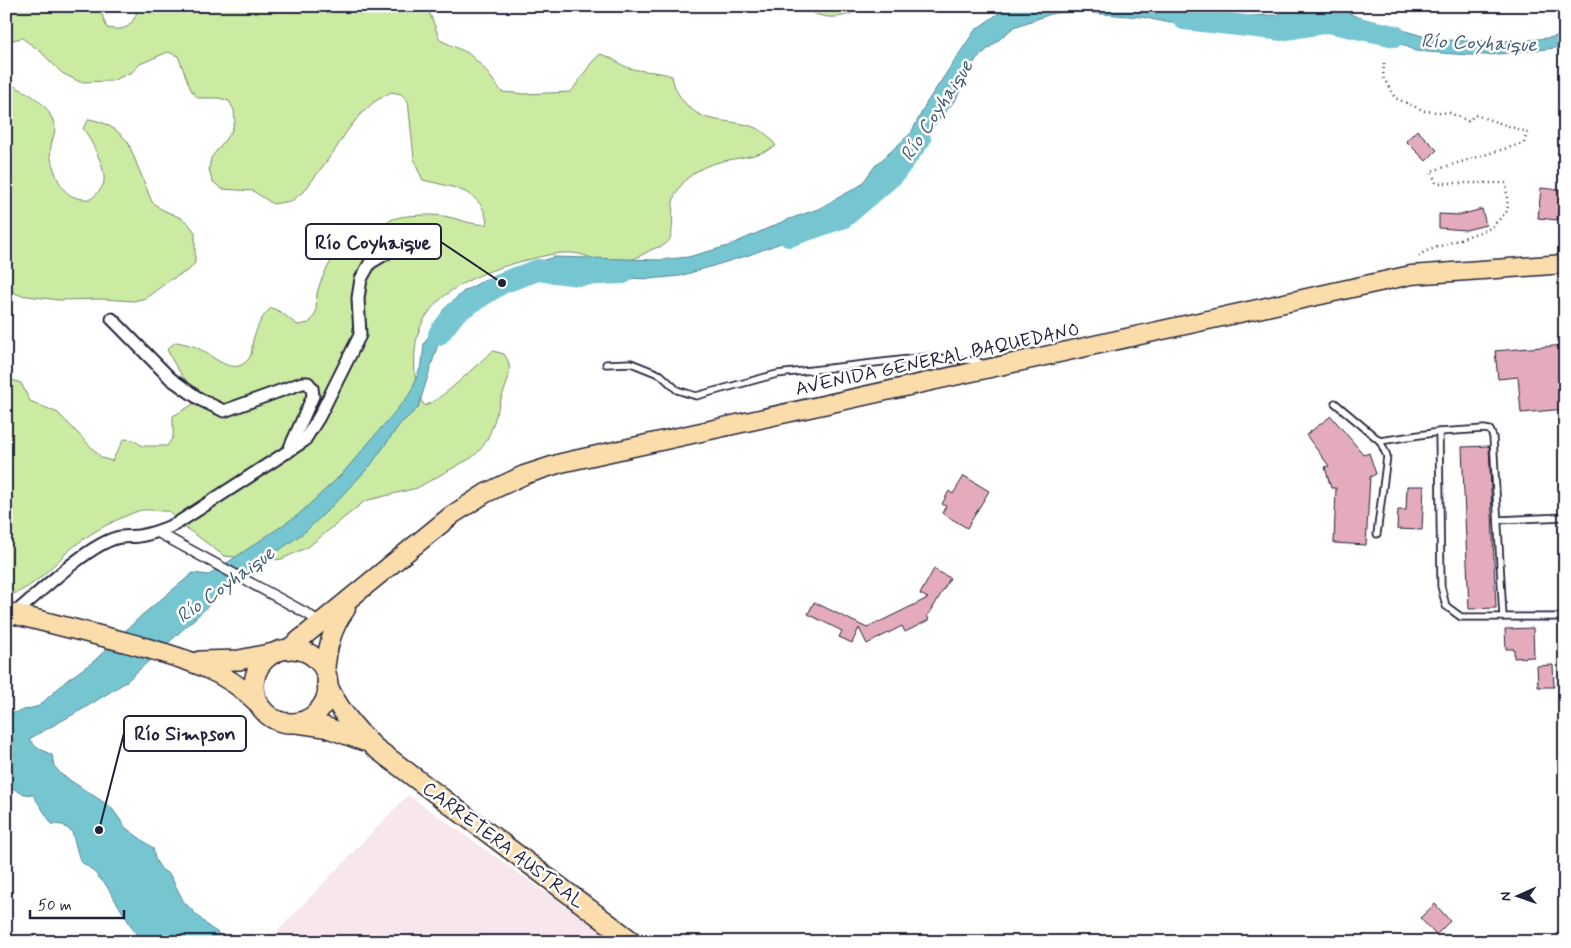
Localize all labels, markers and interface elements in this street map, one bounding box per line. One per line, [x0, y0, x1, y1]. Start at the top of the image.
water label: Río Coyhaique [1421, 28, 1538, 59]
water label: Río Coyhaique [894, 54, 980, 167]
callout: Río Coyhaique [306, 224, 441, 259]
text: Río Coyhaique [315, 230, 432, 257]
street label: AVENIDA GENERAL BAQUEDANO [793, 317, 1082, 402]
water label: Río Coyhaique [171, 540, 281, 630]
callout: Río Simpson [124, 716, 246, 751]
text: Río Simpson [134, 721, 236, 748]
street label: CARRETERA AUSTRAL [417, 776, 589, 915]
north arrow [1494, 870, 1544, 920]
scale bar [30, 888, 124, 920]
text: N [1497, 891, 1515, 901]
text: 50 m [38, 896, 72, 916]

